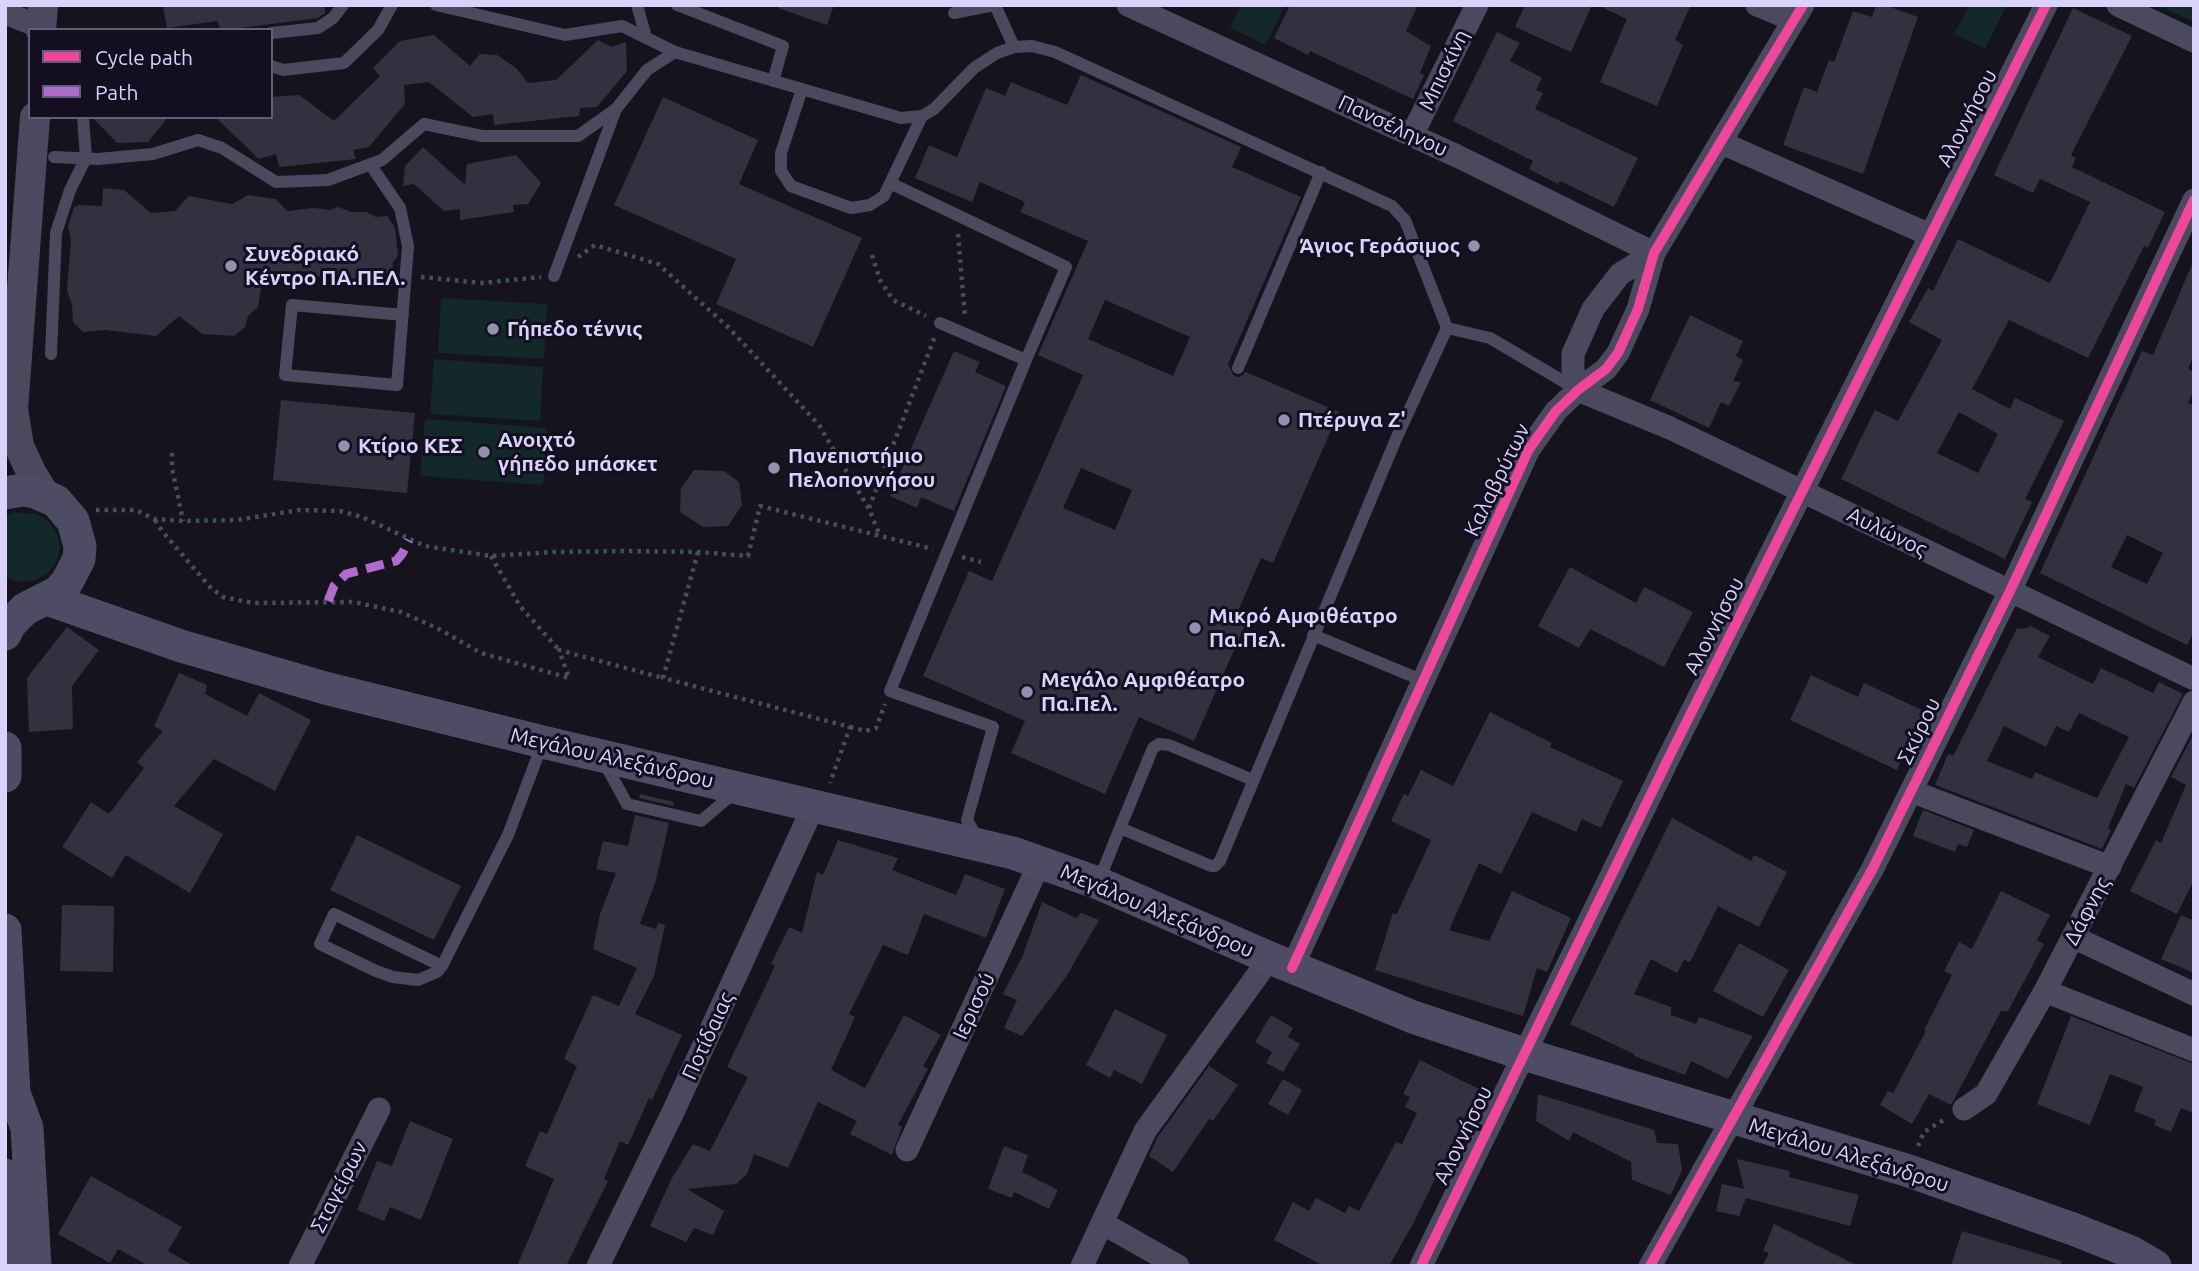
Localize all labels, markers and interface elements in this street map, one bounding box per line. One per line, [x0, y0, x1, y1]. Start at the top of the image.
street label: Μπισκίνη [1414, 25, 1474, 115]
legend [28, 28, 273, 119]
text: Cycle path [95, 45, 193, 69]
street label: Αλοννήσου [1932, 65, 2002, 171]
text: Path [95, 80, 138, 104]
street label: Πανσέληνου [1334, 90, 1452, 162]
place label: Άγιος Γεράσιμος [1299, 233, 1460, 259]
marker: Άγιος Γεράσιμος [1466, 238, 1482, 254]
place label: Συνεδριακό Κέντρο ΠΑ.ΠΕΛ. [245, 241, 406, 291]
marker: Συνεδριακό Κέντρο ΠΑ.ΠΕΛ. [223, 258, 239, 274]
place label: Γήπεδο τέννις [507, 316, 642, 342]
marker: Γήπεδο τέννις [485, 321, 501, 337]
place label: Πτέρυγα Ζ' [1298, 407, 1406, 433]
marker: Πτέρυγα Ζ' [1276, 412, 1292, 428]
street label: Καλαβρύτων [1459, 419, 1535, 541]
place label: Ανοιχτό γήπεδο μπάσκετ [498, 427, 658, 477]
place label: Κτίριο ΚΕΣ [358, 433, 463, 459]
marker: Κτίριο ΚΕΣ [336, 438, 352, 454]
place label: Πανεπιστήμιο Πελοποννήσου [788, 443, 935, 493]
marker: Ανοιχτό γήπεδο μπάσκετ [476, 444, 492, 460]
marker: Πανεπιστήμιο Πελοποννήσου [766, 460, 782, 476]
street label: Αυλώνος [1843, 502, 1931, 562]
street label: Αλοννήσου [1679, 573, 1749, 679]
place label: Μικρό Αμφιθέατρο Πα.Πελ. [1209, 603, 1398, 653]
marker: Μικρό Αμφιθέατρο Πα.Πελ. [1187, 620, 1203, 636]
place label: Μεγάλο Αμφιθέατρο Πα.Πελ. [1041, 667, 1245, 717]
marker: Μεγάλο Αμφιθέατρο Πα.Πελ. [1019, 684, 1035, 700]
street label: Σκύρου [1892, 693, 1946, 769]
street label: Μεγάλου Αλεξάνδρου [508, 722, 716, 794]
street label: Μεγάλου Αλεξάνδρου [1056, 859, 1258, 963]
street label: Δάφνης [2059, 873, 2115, 949]
street label: Ιερισού [948, 969, 1000, 1043]
street label: Ποτίδαιας [677, 988, 739, 1084]
street label: Αλοννήσου [1428, 1082, 1498, 1188]
street label: Μεγάλου Αλεξάνδρου [1746, 1113, 1952, 1197]
street label: Σταγείρων [305, 1137, 373, 1237]

